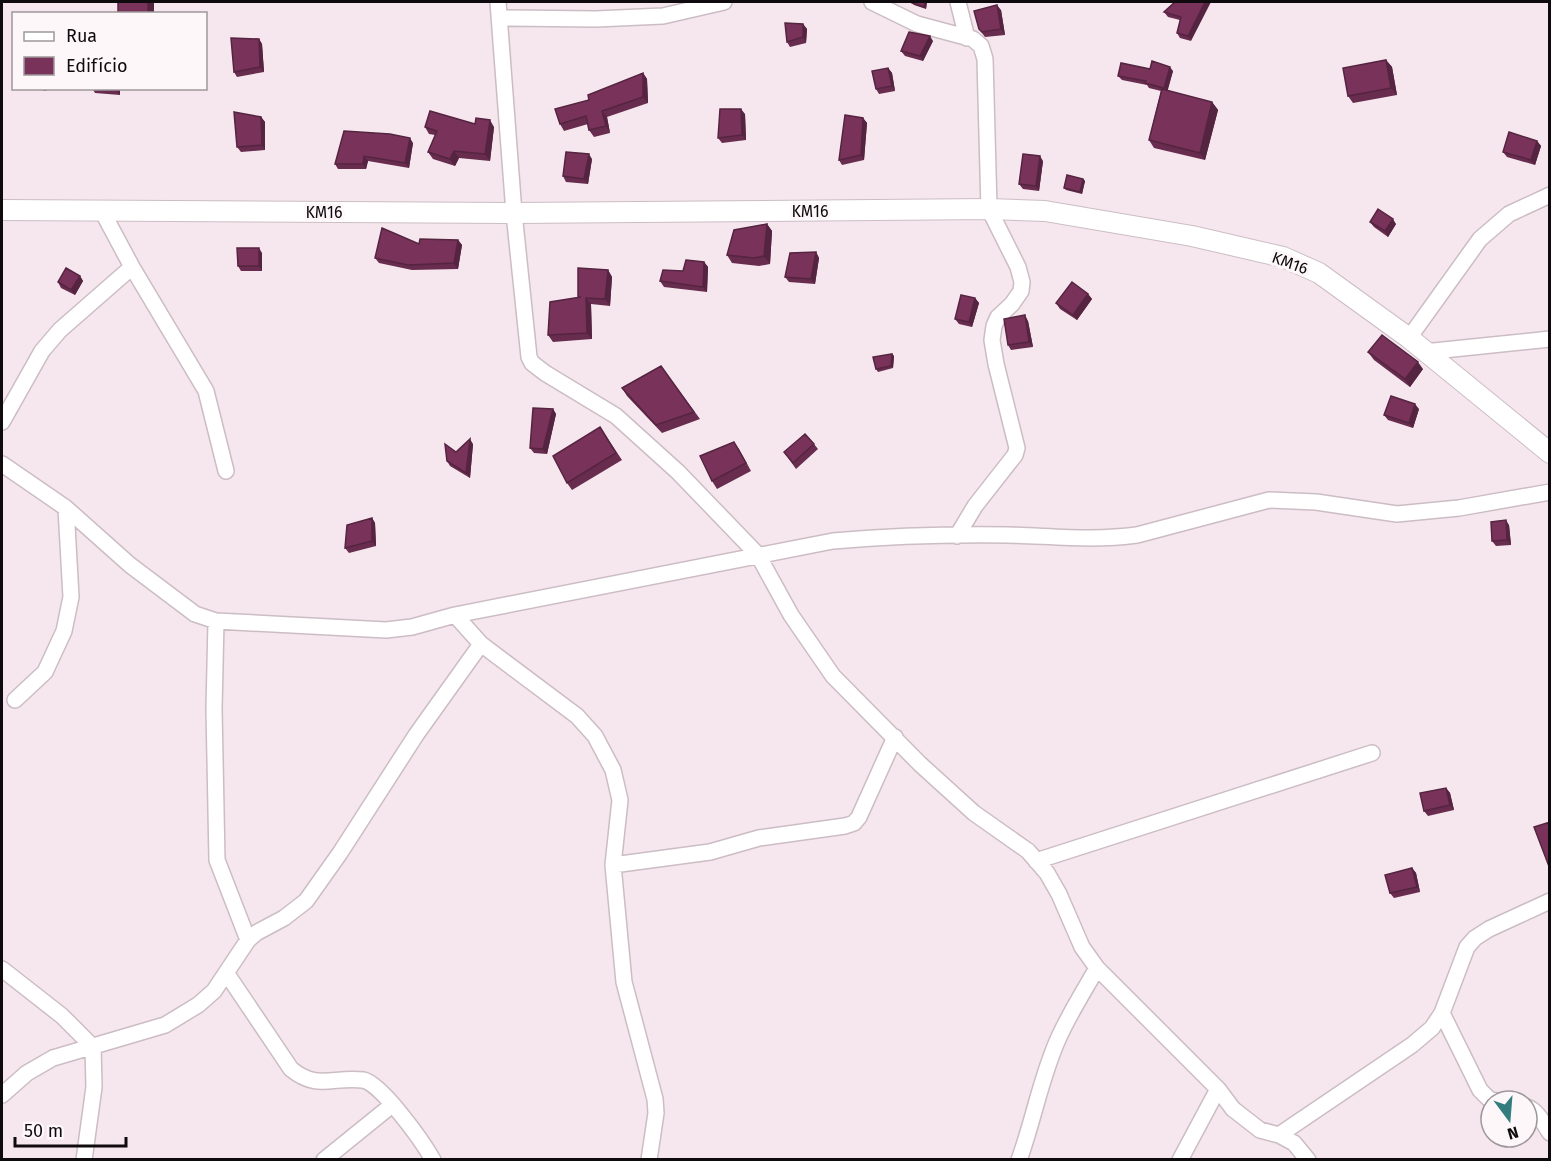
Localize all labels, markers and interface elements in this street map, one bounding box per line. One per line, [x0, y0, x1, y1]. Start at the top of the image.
legend [12, 12, 207, 90]
text: Rua [66, 25, 97, 47]
text: Edifício [66, 55, 128, 77]
street label: KM16 [791, 202, 829, 221]
street label: KM16 [305, 203, 343, 222]
street label: KM16 [1269, 248, 1311, 278]
north arrow [1479, 1089, 1539, 1149]
scale bar [15, 1110, 126, 1148]
text: 50 m [24, 1120, 63, 1142]
text: N [1505, 1122, 1521, 1144]

